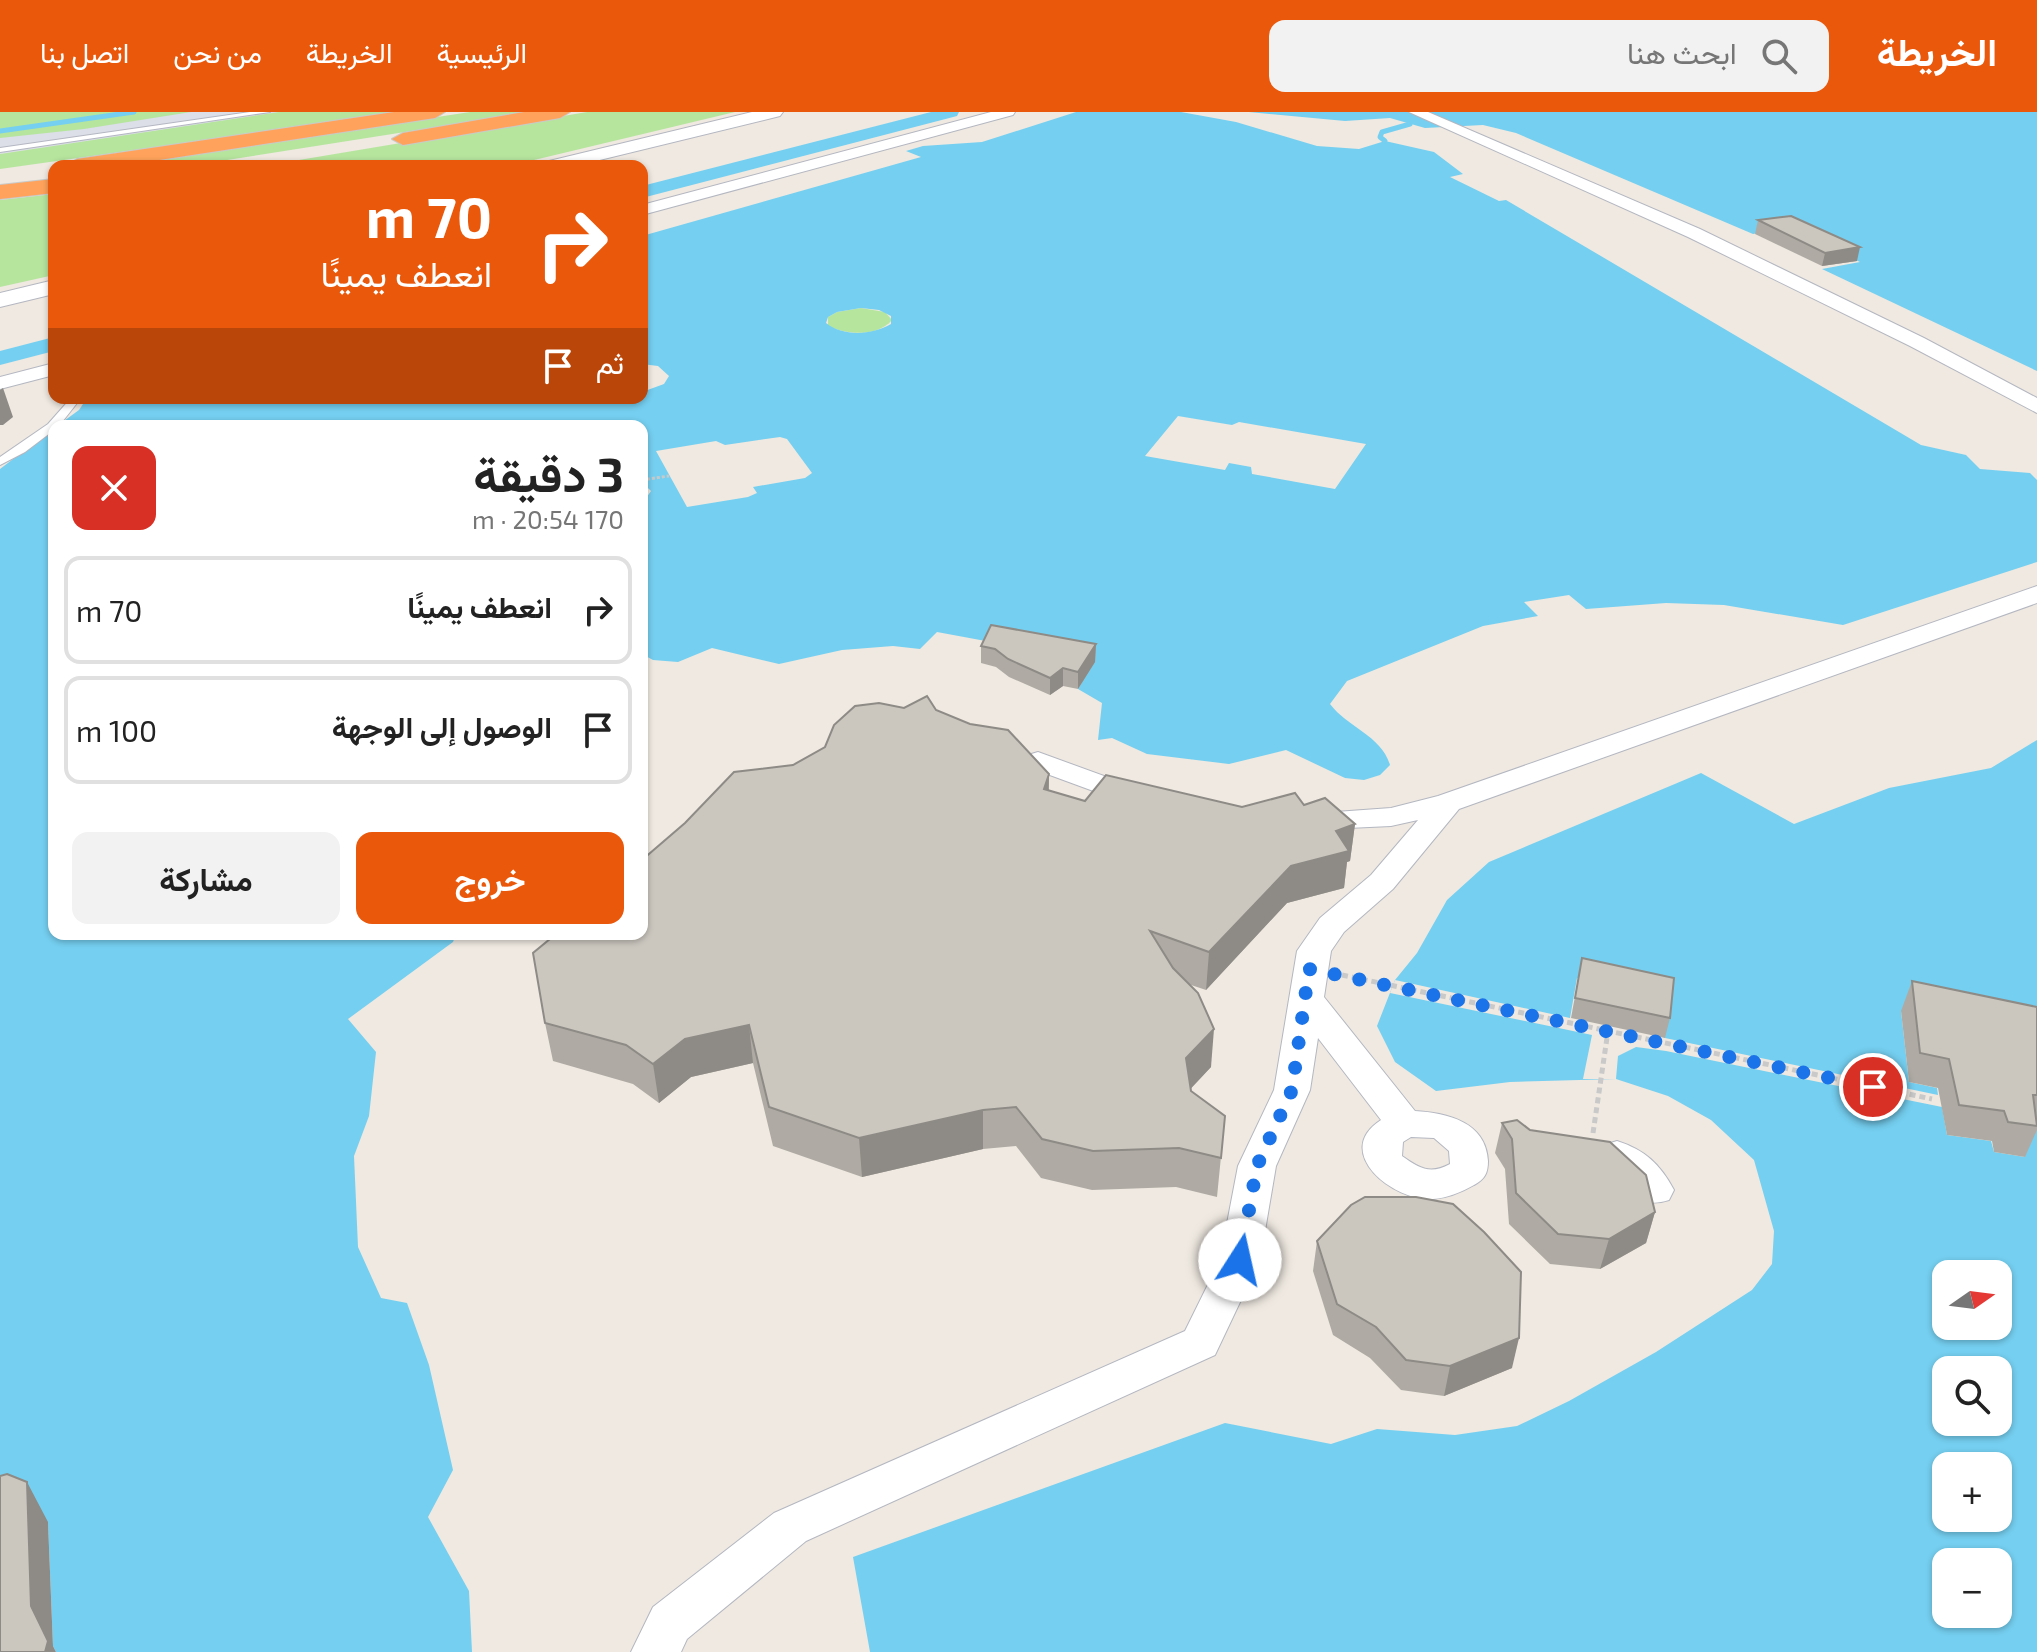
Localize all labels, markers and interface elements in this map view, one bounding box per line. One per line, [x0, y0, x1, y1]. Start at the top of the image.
search box [1269, 20, 1829, 92]
text: الخريطة [1877, 28, 1997, 74]
text: ابحث هنا [1627, 34, 1737, 70]
icon: search [1757, 34, 1801, 78]
text: اتصل بنا [40, 35, 129, 69]
text: من نحن [173, 35, 262, 69]
text: الخريطة [306, 35, 392, 69]
text: الرئيسية [436, 35, 527, 69]
text: 70 m [366, 182, 492, 249]
icon: right [520, 192, 624, 296]
text: انعطف يمينًا [321, 251, 492, 294]
icon: arrive [536, 344, 580, 388]
text: ثم [596, 344, 624, 380]
text: 3 دقيقة [473, 444, 624, 502]
button: close [72, 446, 156, 530]
text: 170 m · 20:54 [472, 503, 624, 534]
text: انعطف يمينًا [407, 588, 552, 624]
icon: right [576, 588, 620, 632]
text: 70 m [76, 592, 142, 628]
text: الوصول إلى الوجهة [332, 708, 552, 744]
icon: arrive [576, 708, 620, 752]
text: 100 m [76, 712, 157, 748]
button: مشاركة [72, 832, 340, 924]
button: خروج [356, 832, 624, 924]
pin [1839, 1053, 1907, 1121]
icon: arrive [1851, 1065, 1895, 1109]
position arrow [1198, 1218, 1282, 1302]
north arrow [1932, 1260, 2012, 1340]
map controls [1932, 1260, 2012, 1628]
button: search [1932, 1356, 2012, 1436]
button: + [1932, 1452, 2012, 1532]
button: − [1932, 1548, 2012, 1628]

